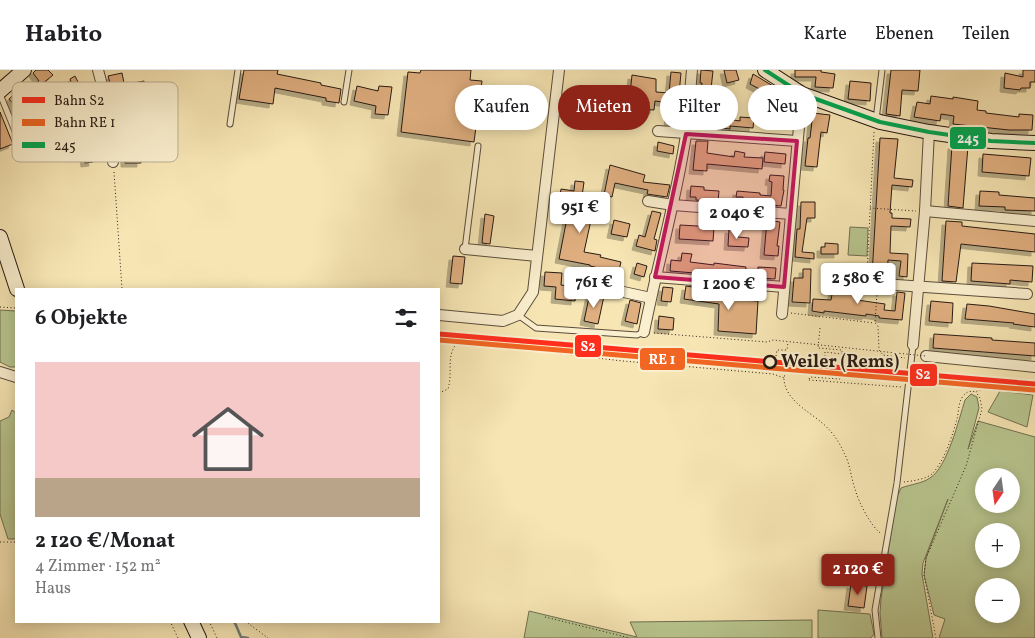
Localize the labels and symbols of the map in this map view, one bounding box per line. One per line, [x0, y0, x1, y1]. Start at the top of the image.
legend [12, 82, 178, 162]
text: Bahn S2 [54, 92, 104, 111]
text: Bahn RE 1 [54, 114, 115, 133]
line badge: 245 [949, 126, 987, 150]
text: 245 [957, 130, 979, 149]
text: 245 [54, 137, 76, 156]
pin: 951 € [545, 191, 615, 234]
pin: 2 040 € [691, 198, 783, 240]
pin: 2 580 € [812, 262, 904, 305]
pin: 761 € [559, 266, 629, 309]
pin: 1 200 € [683, 268, 775, 311]
line badge: S2 [574, 334, 602, 358]
text: S2 [580, 338, 596, 357]
line badge: RE 1 [639, 347, 686, 371]
place label: Weiler (Rems) [781, 350, 900, 375]
text: RE 1 [648, 351, 676, 370]
marker: Weiler (Rems) [763, 355, 777, 369]
line badge: S2 [909, 363, 938, 387]
text: S2 [915, 366, 931, 385]
north arrow [975, 468, 1020, 512]
pin: 2 120 € [812, 554, 904, 596]

